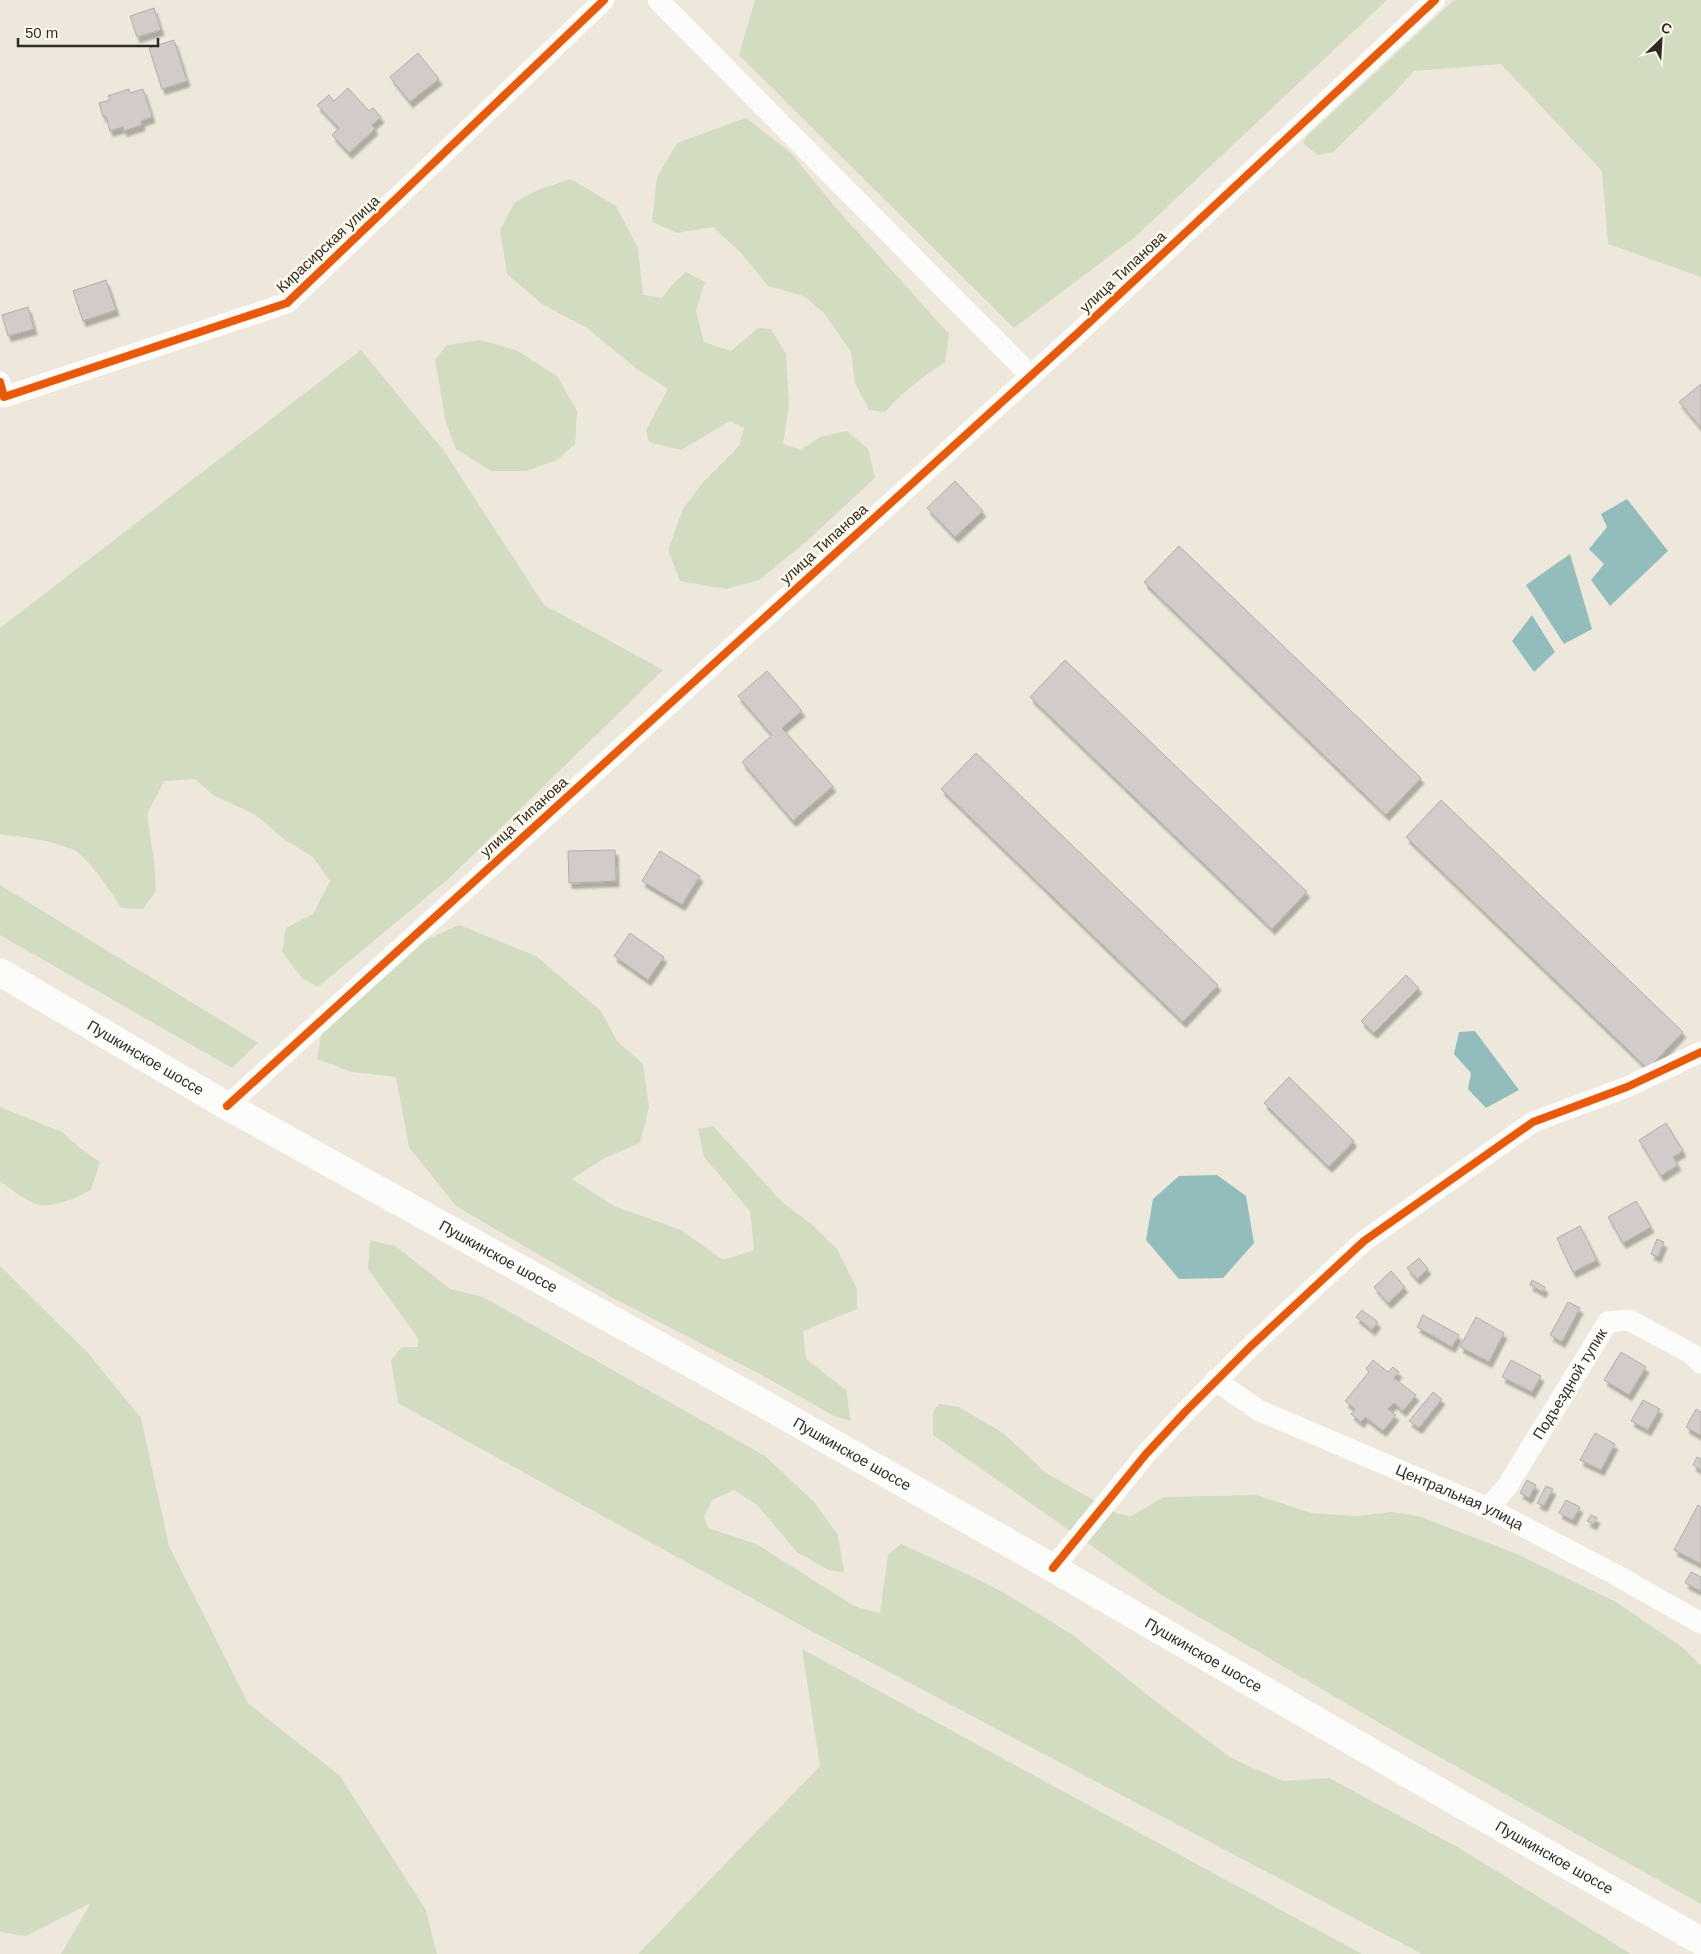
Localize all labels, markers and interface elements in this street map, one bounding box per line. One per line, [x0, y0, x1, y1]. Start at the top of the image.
scale bar [18, 15, 158, 47]
north arrow [1636, 15, 1686, 65]
text: С [1659, 19, 1674, 38]
text: 50 m [25, 24, 58, 41]
street label: Кирасирская улица [273, 191, 383, 296]
street label: улица Типанова [1076, 227, 1170, 316]
street label: улица Типанова [777, 500, 871, 587]
street label: улица Типанова [477, 773, 571, 860]
street label: Пушкинское шоссе [84, 1017, 207, 1098]
street label: Пушкинское шоссе [437, 1217, 561, 1296]
street label: Подъездной тупик [1529, 1325, 1610, 1442]
street label: Пушкинское шоссе [791, 1414, 914, 1494]
street label: Центральная улица [1393, 1461, 1527, 1533]
street label: Пушкинское шоссе [1142, 1614, 1265, 1695]
street label: Пушкинское шоссе [1493, 1817, 1616, 1897]

